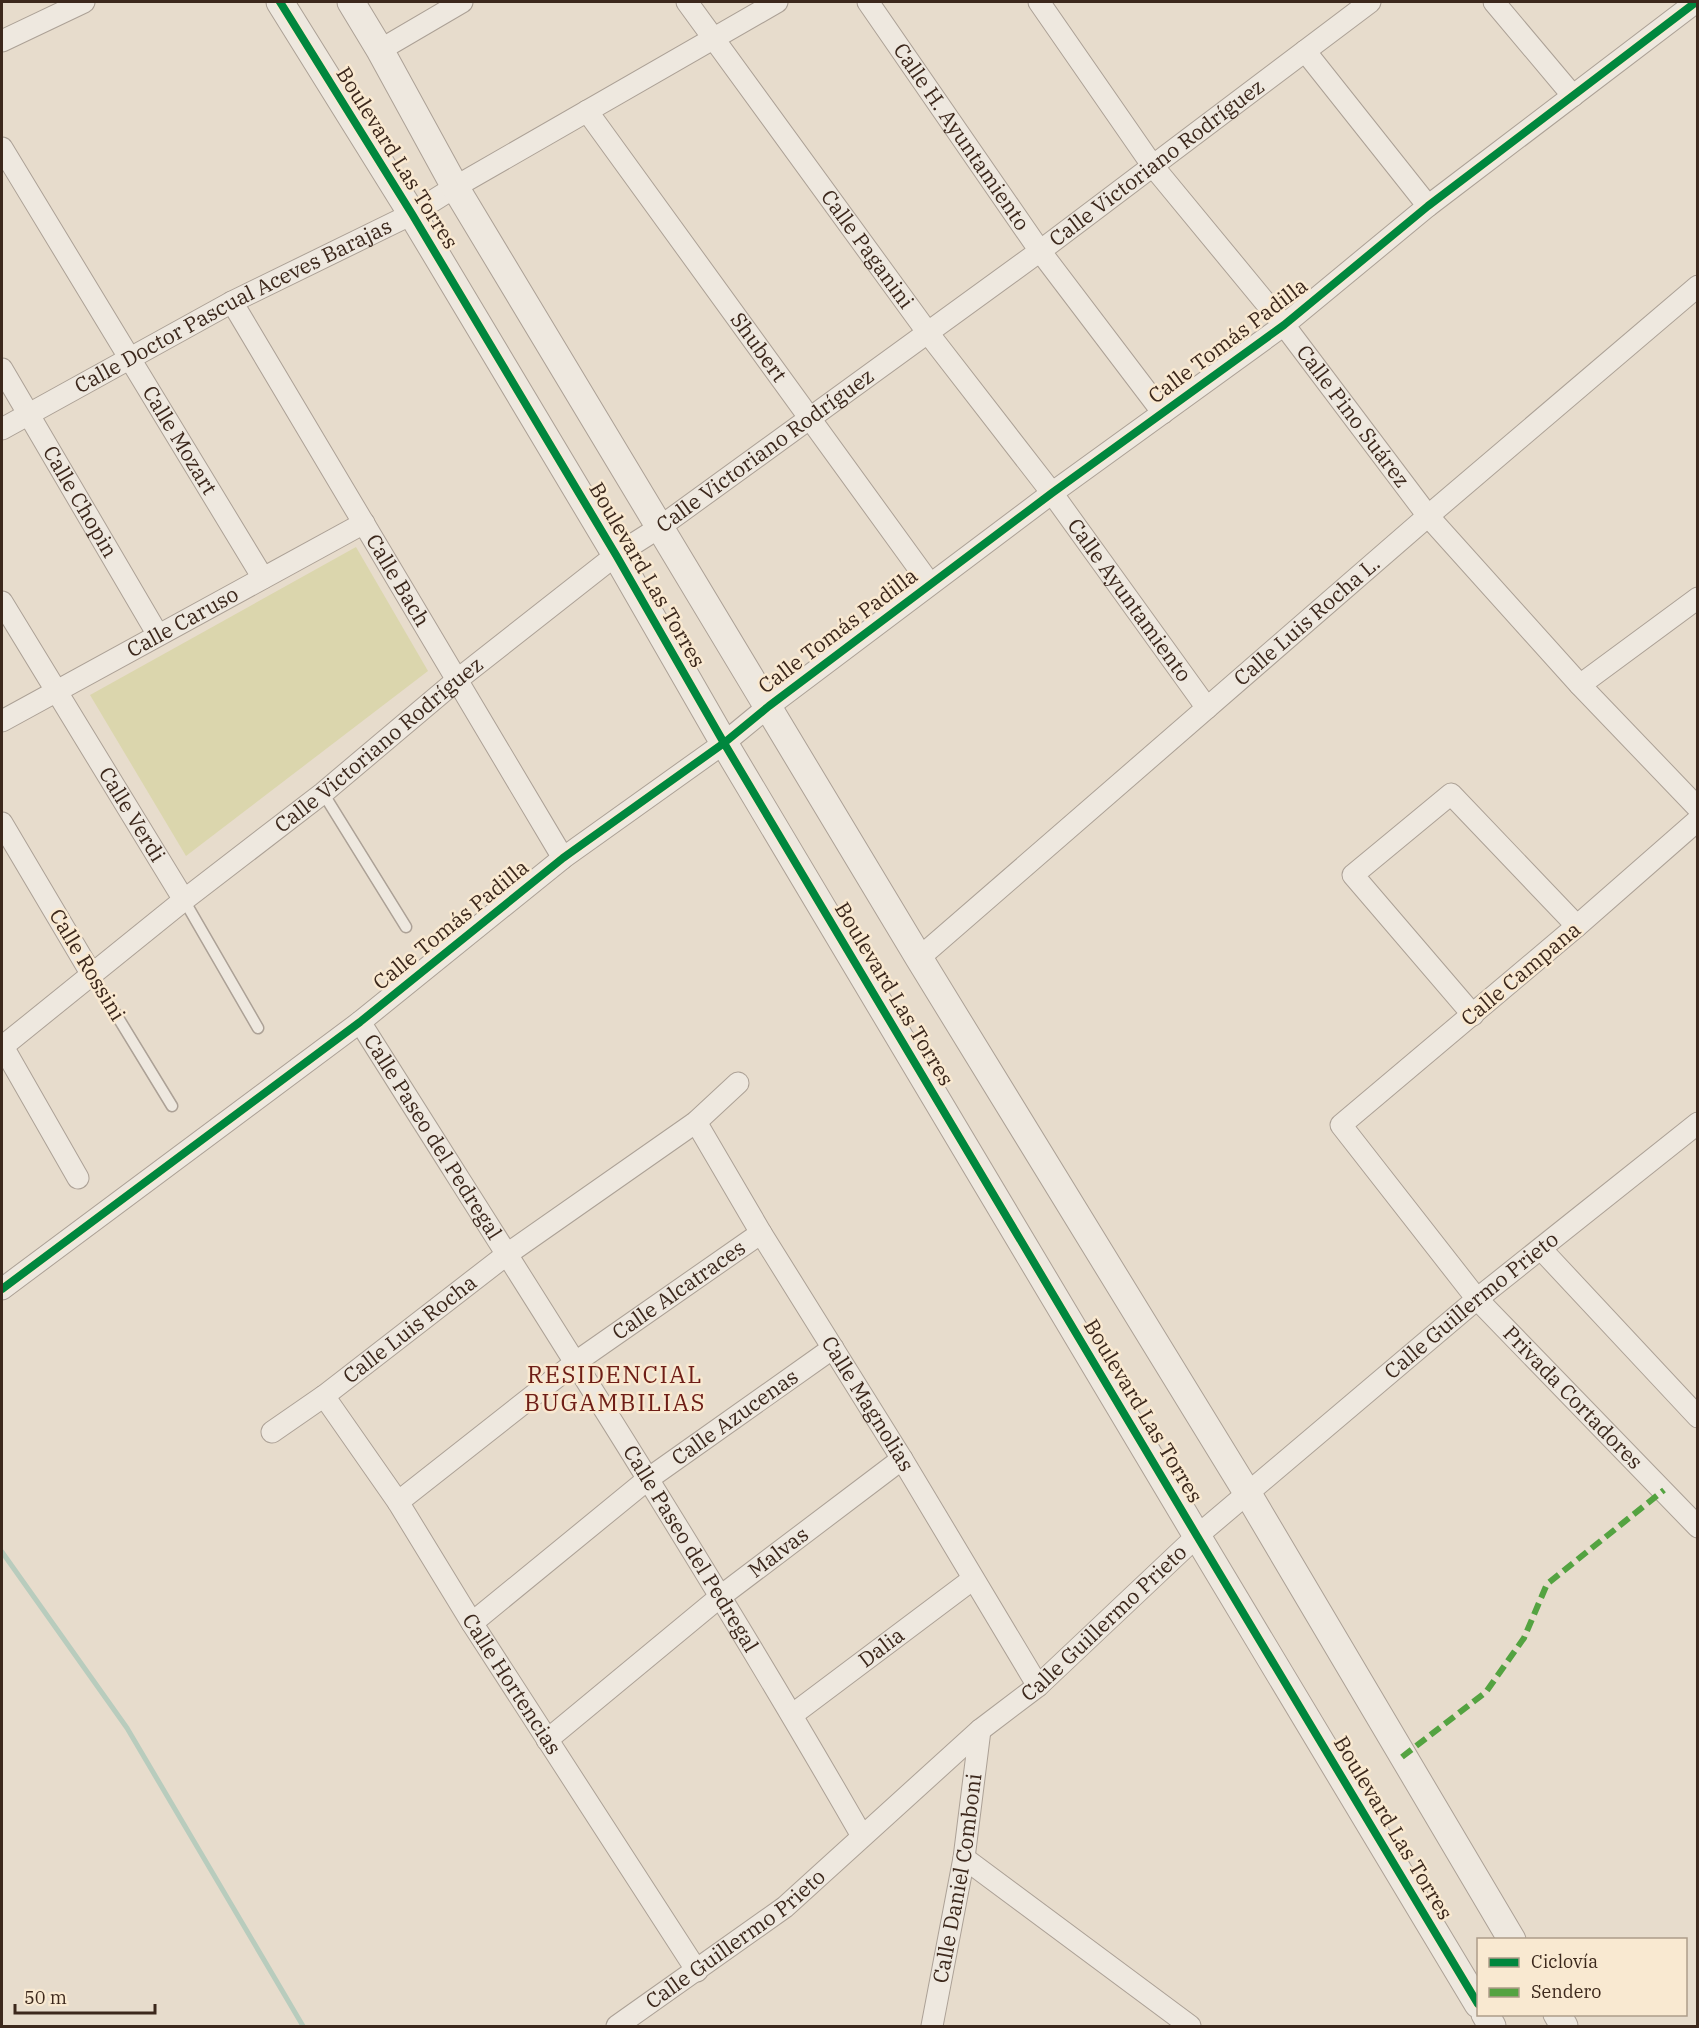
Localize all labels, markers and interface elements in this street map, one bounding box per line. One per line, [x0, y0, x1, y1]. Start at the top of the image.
street label: Calle H. Ayuntamiento [887, 37, 1037, 236]
street label: Boulevard Las Torres [330, 61, 465, 254]
street label: Calle Victoriano Rodríguez [1043, 72, 1269, 252]
street label: Calle Paganini [815, 184, 921, 314]
street label: Calle Doctor Pascual Aceves Barajas [69, 211, 396, 399]
street label: Calle Tomás Padilla [1142, 271, 1313, 409]
street label: Shubert [725, 306, 794, 387]
street label: Calle Pino Suárez [1291, 339, 1416, 493]
street label: Calle Victoriano Rodríguez [650, 361, 879, 538]
street label: Calle Mozart [137, 380, 224, 500]
street label: Calle Chopin [37, 440, 125, 562]
street label: Boulevard Las Torres [583, 477, 712, 672]
street label: Calle Ayuntamiento [1062, 512, 1198, 687]
street label: Calle Bach [360, 528, 437, 631]
street label: Calle Luis Rocha L. [1227, 549, 1385, 691]
street label: Calle Tomás Padilla [752, 561, 923, 699]
street label: Calle Caruso [121, 579, 243, 663]
street label: Calle Victoriano Rodríguez [268, 650, 488, 838]
street label: Calle Verdi [93, 761, 172, 867]
street label: Calle Tomás Padilla [367, 853, 534, 996]
street label: Boulevard Las Torres [829, 896, 961, 1091]
street label: Calle Rossini [43, 903, 132, 1026]
street label: Calle Campana [1455, 915, 1586, 1032]
street label: Calle Paseo del Pedregal [358, 1028, 509, 1245]
street label: Calle Guillermo Prieto [1378, 1225, 1564, 1385]
street label: Calle Alcatraces [606, 1233, 751, 1346]
street label: Calle Luis Rocha [337, 1268, 482, 1389]
street label: Boulevard Las Torres [1078, 1313, 1210, 1508]
street label: Privada Cortadores [1497, 1319, 1650, 1475]
street label: Calle Magnolias [816, 1330, 921, 1476]
district label: RESIDENCIAL BUGAMBILIAS [524, 1358, 706, 1418]
street label: Calle Azucenas [665, 1362, 803, 1471]
street label: Calle Paseo del Pedregal [617, 1439, 766, 1657]
street label: Malvas [742, 1520, 814, 1584]
street label: Calle Guillermo Prieto [1015, 1538, 1192, 1707]
street label: Calle Hortencias [456, 1608, 568, 1760]
street label: Dalia [852, 1621, 910, 1673]
street label: Boulevard Las Torres [1328, 1730, 1460, 1925]
street label: Calle Daniel Comboni [925, 1772, 987, 1985]
street label: Calle Guillermo Prieto [639, 1862, 831, 2015]
legend [1477, 1938, 1687, 2016]
text: Ciclovía [1531, 1950, 1598, 1973]
scale bar [15, 1977, 154, 2015]
text: Sendero [1531, 1980, 1601, 2003]
text: 50 m [24, 1986, 67, 2009]

